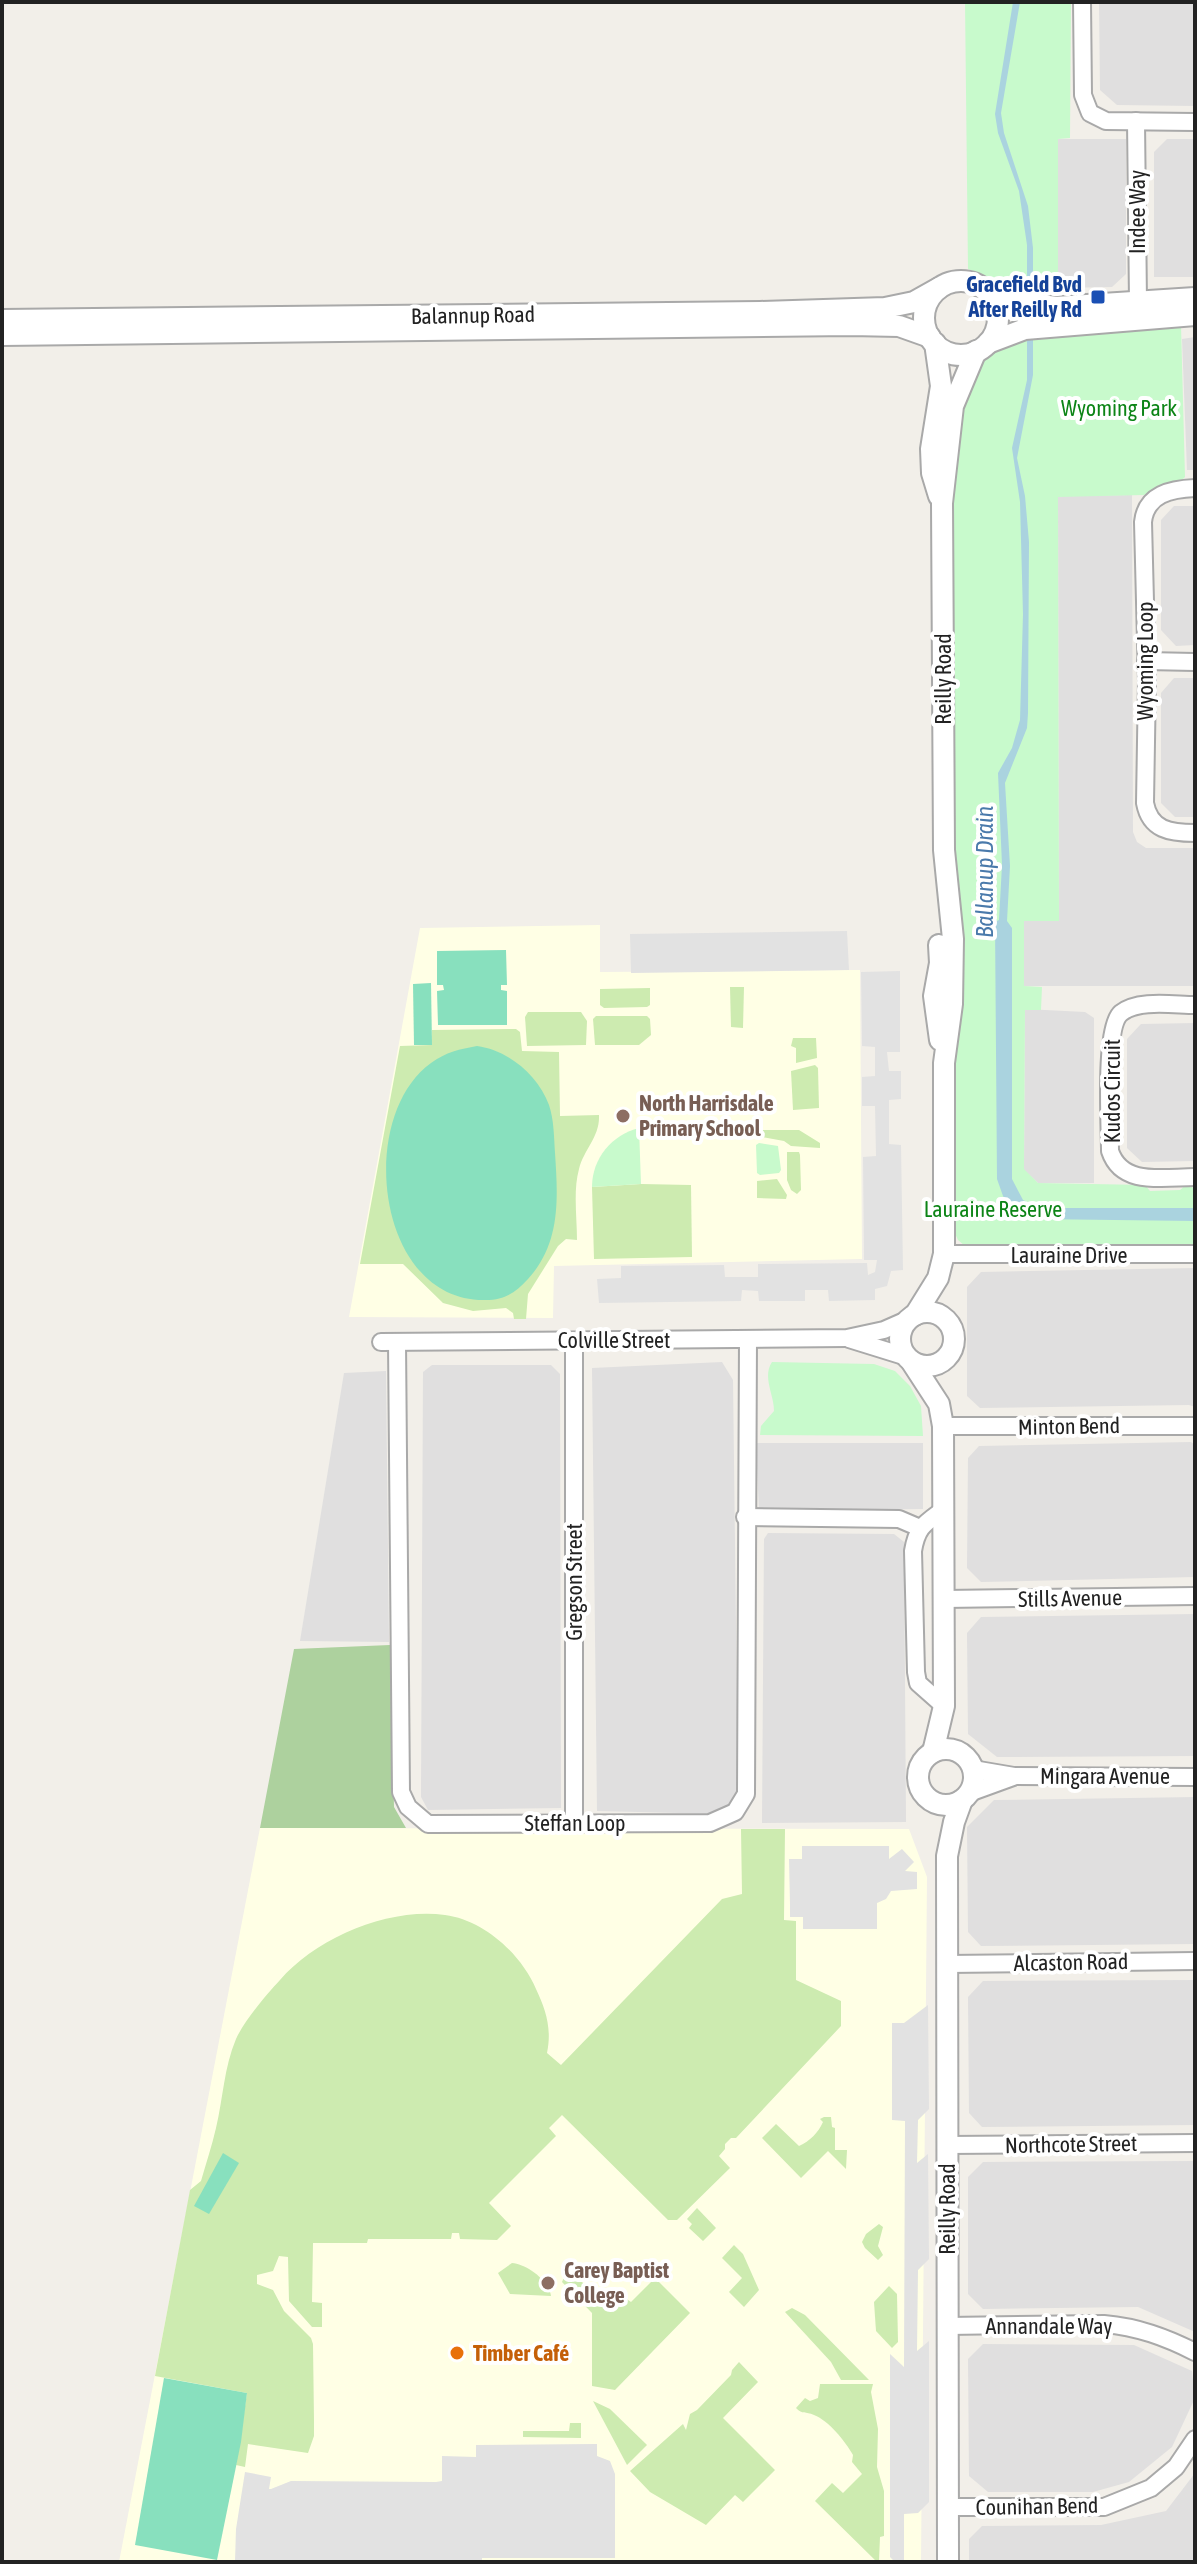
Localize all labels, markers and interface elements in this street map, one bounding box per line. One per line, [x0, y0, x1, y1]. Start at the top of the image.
street label: Indee Way [1124, 170, 1150, 254]
place label: Gracefield Bvd After Reilly Rd [966, 271, 1082, 322]
marker: Gracefield Bvd After Reilly Rd [1089, 288, 1107, 306]
street label: Balannup Road [411, 301, 535, 329]
park label: Wyoming Park [1061, 395, 1177, 421]
street label: Wyoming Loop [1132, 602, 1158, 720]
street label: Reilly Road [930, 633, 956, 725]
water label: Ballanup Drain [971, 806, 998, 938]
street label: Kudos Circuit [1099, 1039, 1125, 1143]
place label: North Harrisdale Primary School [639, 1090, 774, 1141]
marker: North Harrisdale Primary School [614, 1107, 632, 1125]
park label: Lauraine Reserve [924, 1196, 1062, 1222]
street label: Lauraine Drive [1010, 1242, 1128, 1268]
street label: Colville Street [558, 1327, 670, 1353]
street label: Minton Bend [1018, 1412, 1120, 1440]
street label: Gregson Street [561, 1523, 587, 1641]
street label: Stills Avenue [1018, 1584, 1122, 1612]
street label: Mingara Avenue [1040, 1763, 1170, 1789]
street label: Steffan Loop [525, 1810, 625, 1836]
street label: Alcaston Road [1013, 1948, 1129, 1976]
street label: Northcote Street [1005, 2130, 1137, 2158]
street label: Reilly Road [934, 2163, 960, 2255]
place label: Carey Baptist College [564, 2257, 670, 2308]
marker: Carey Baptist College [539, 2274, 557, 2292]
street label: Annandale Way [986, 2313, 1112, 2339]
place label: Timber Café [473, 2340, 569, 2366]
marker: Timber Café [448, 2344, 466, 2362]
street label: Counihan Bend [975, 2492, 1099, 2520]

